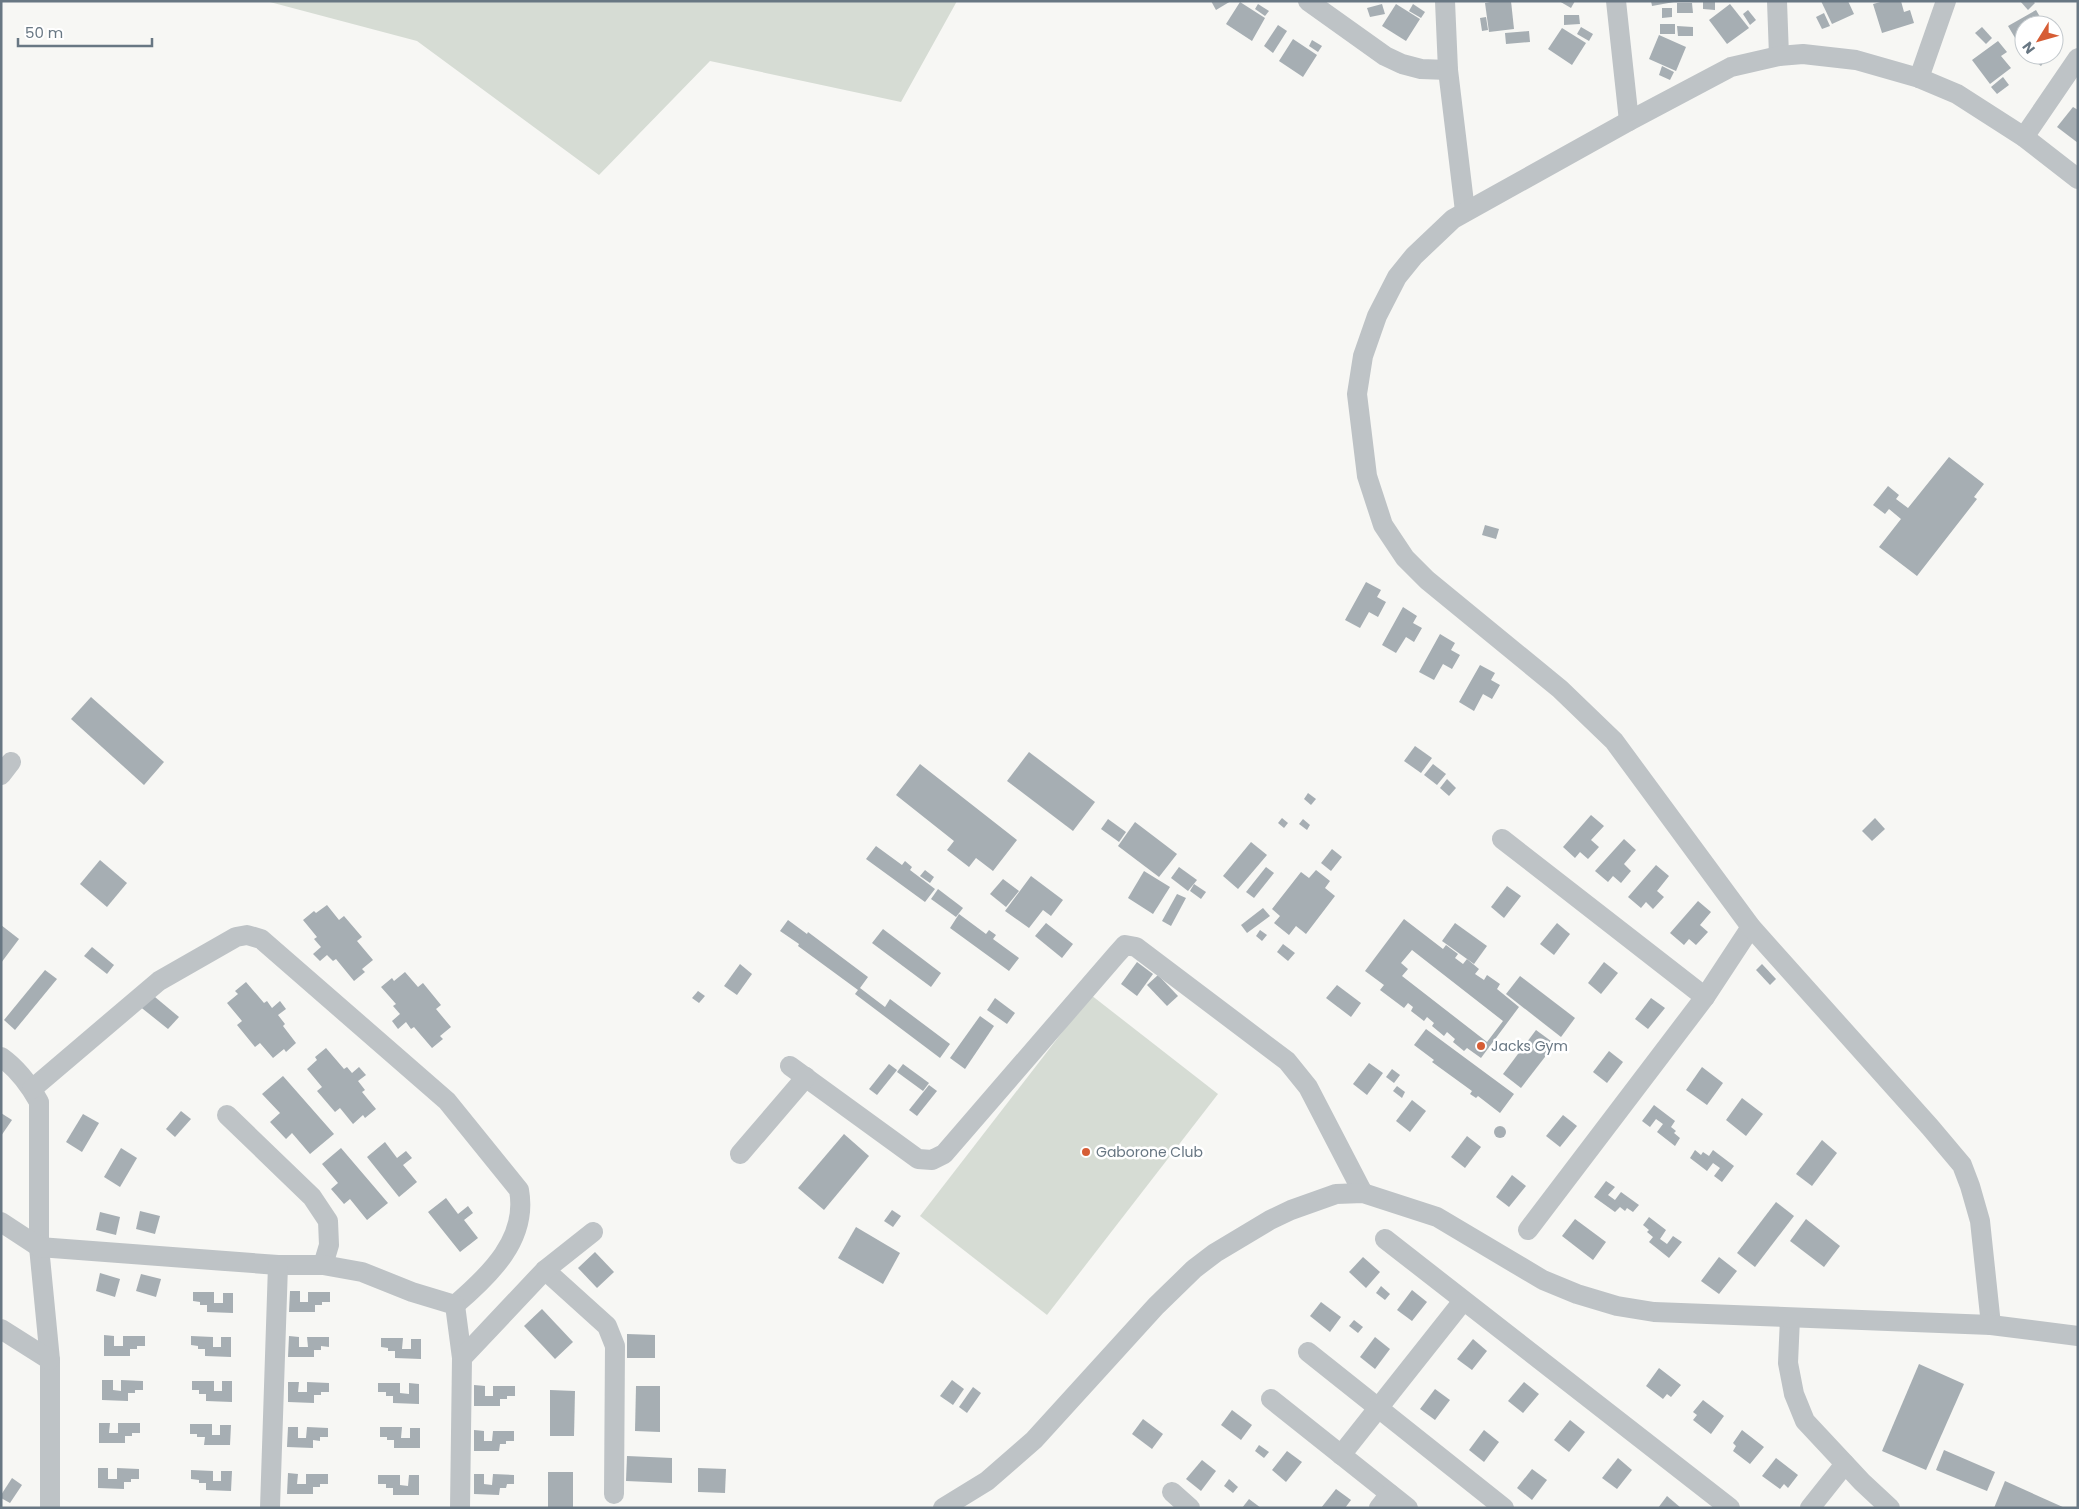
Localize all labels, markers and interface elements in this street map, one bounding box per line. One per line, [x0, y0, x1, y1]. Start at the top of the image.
scale bar [18, 15, 151, 47]
north arrow [2014, 15, 2064, 65]
text: 50 m [25, 22, 63, 43]
text: N [2017, 38, 2040, 58]
place label: Jacks Gym [1491, 1036, 1568, 1056]
marker: Jacks Gym [1475, 1040, 1487, 1052]
place label: Gaborone Club [1096, 1142, 1203, 1162]
marker: Gaborone Club [1080, 1146, 1092, 1158]

